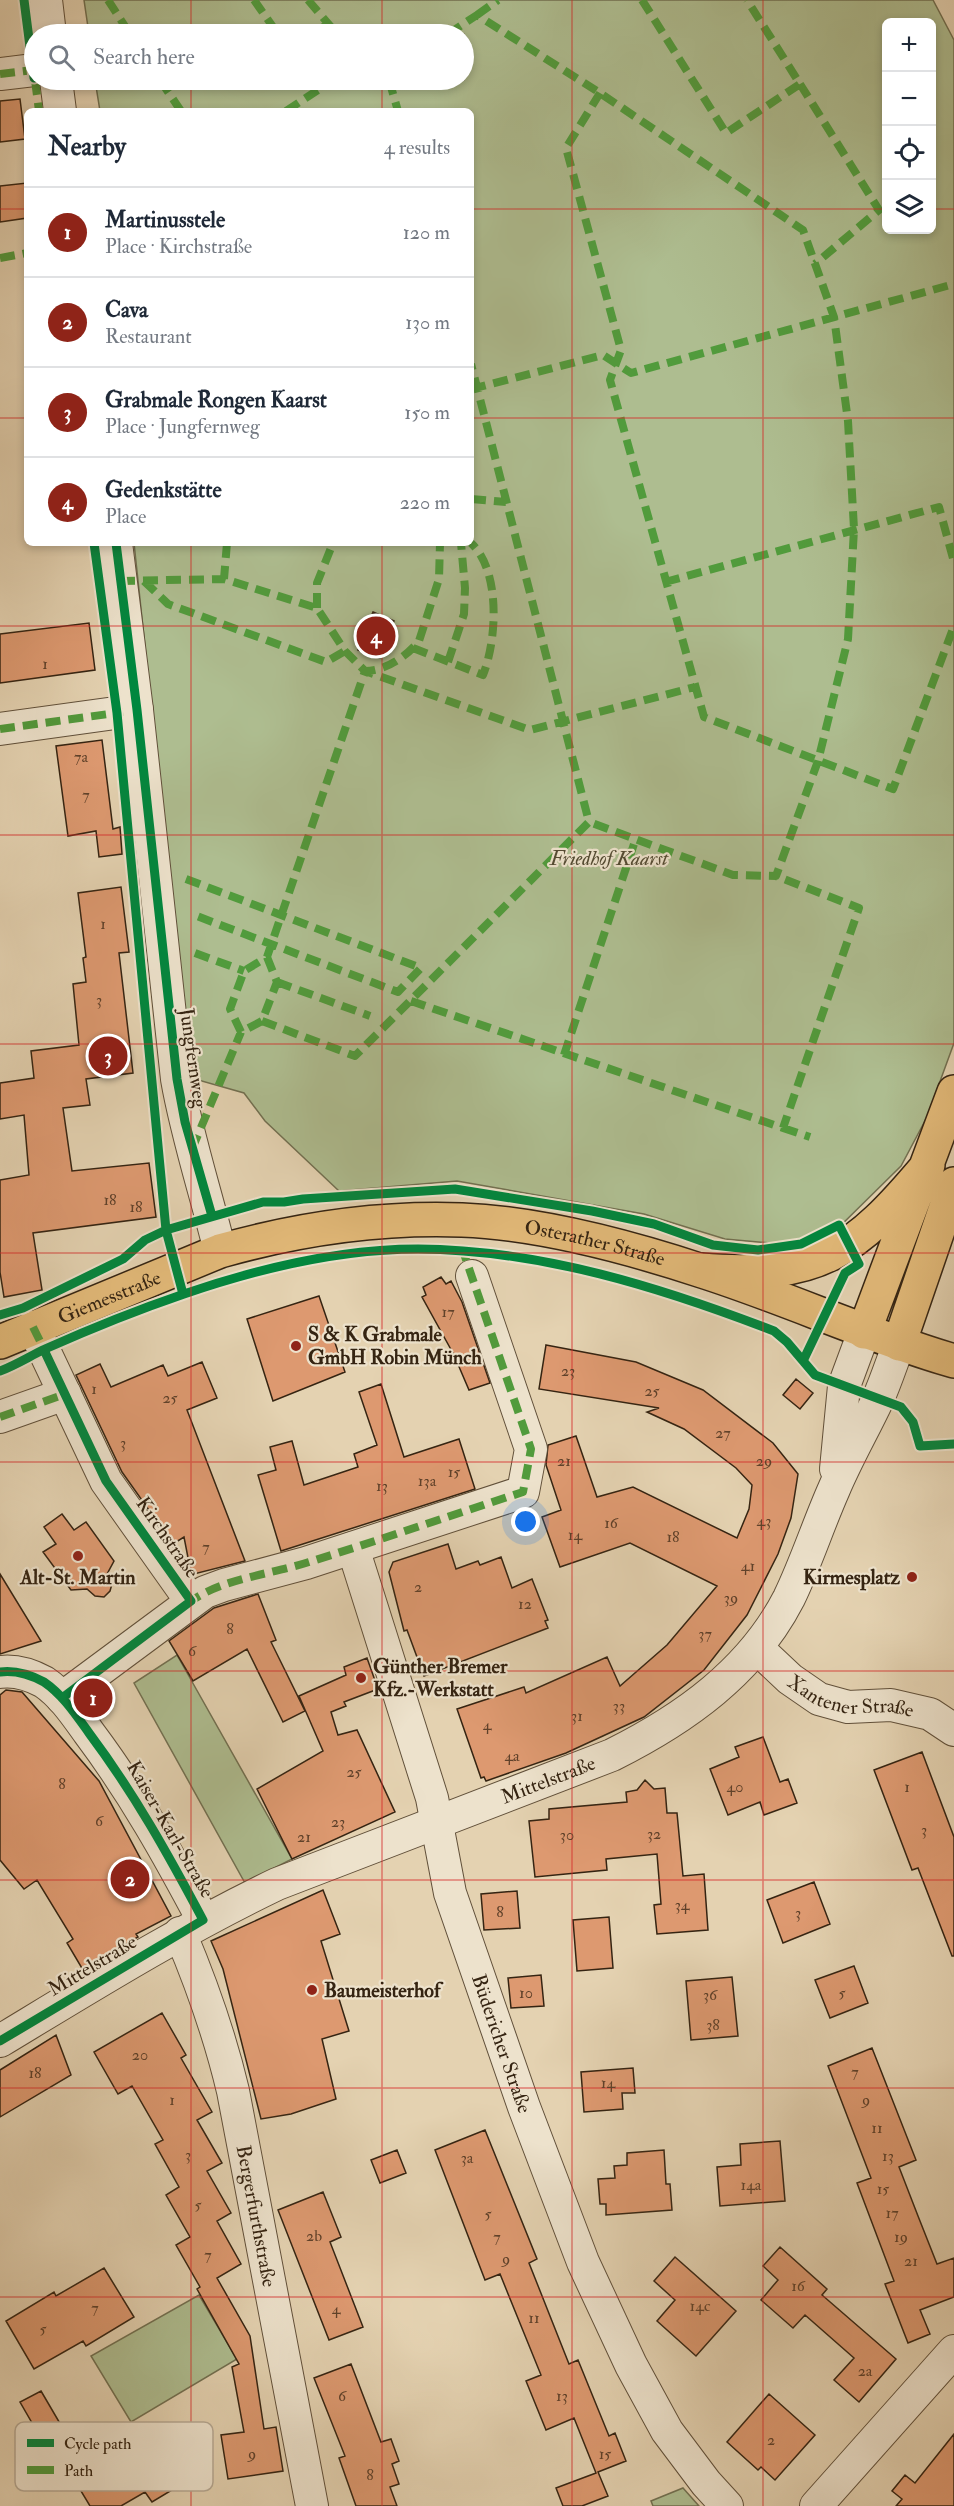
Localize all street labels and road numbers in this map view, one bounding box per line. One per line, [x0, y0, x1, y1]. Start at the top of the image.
street label: Jungfernweg [174, 1005, 213, 1111]
street label: Osterather Straße [523, 1214, 668, 1272]
street label: Giemesstraße [54, 1265, 165, 1330]
street label: Kirchstraße [131, 1492, 205, 1583]
street label: Xantener Straße [783, 1669, 916, 1723]
street label: Mittelstraße [497, 1751, 599, 1810]
street label: Kaiser-Karl-Straße [121, 1756, 220, 1902]
street label: Mittelstraße [43, 1929, 141, 2002]
street label: Büdericher Straße [466, 1971, 537, 2117]
street label: Bergerfurthstraße [231, 2143, 282, 2289]

